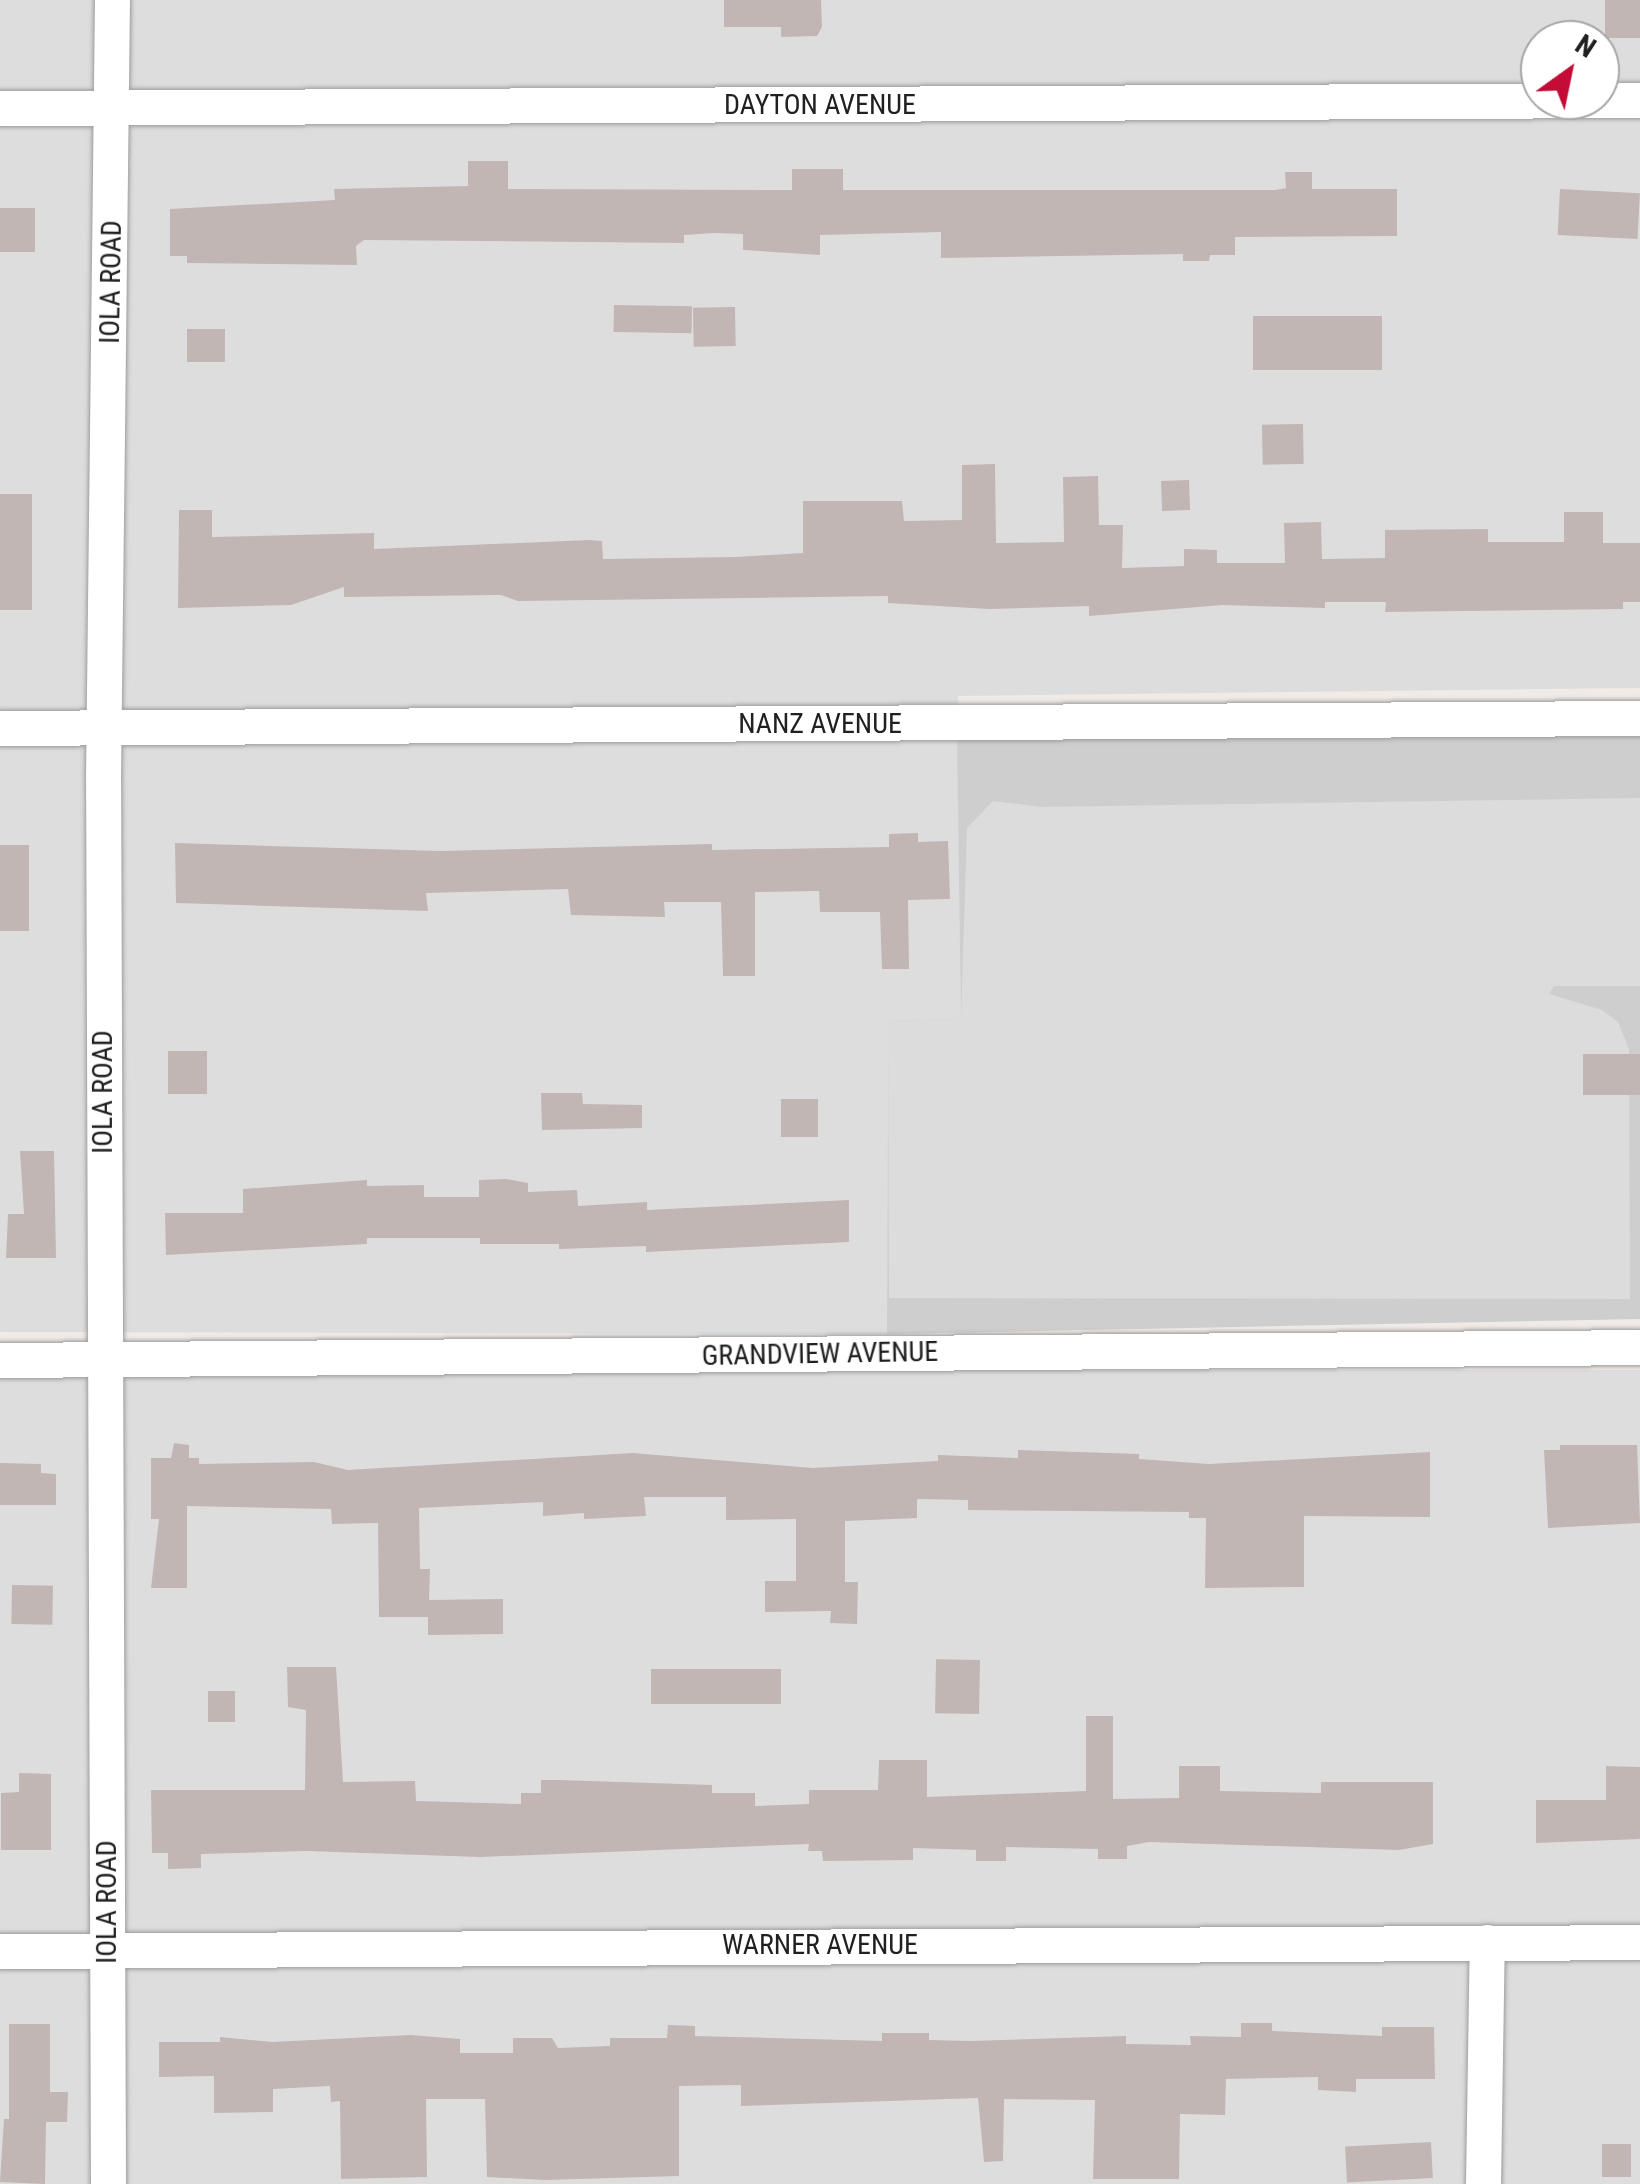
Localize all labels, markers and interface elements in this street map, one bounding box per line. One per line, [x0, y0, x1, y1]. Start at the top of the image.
north arrow [1520, 20, 1620, 120]
text: N [1569, 28, 1602, 65]
street label: DAYTON AVENUE [724, 88, 916, 122]
street label: IOLA ROAD [93, 220, 129, 344]
street label: NANZ AVENUE [738, 707, 902, 741]
street label: IOLA ROAD [86, 1030, 120, 1154]
street label: GRANDVIEW AVENUE [701, 1335, 939, 1373]
street label: IOLA ROAD [90, 1840, 124, 1964]
street label: WARNER AVENUE [722, 1928, 918, 1962]

